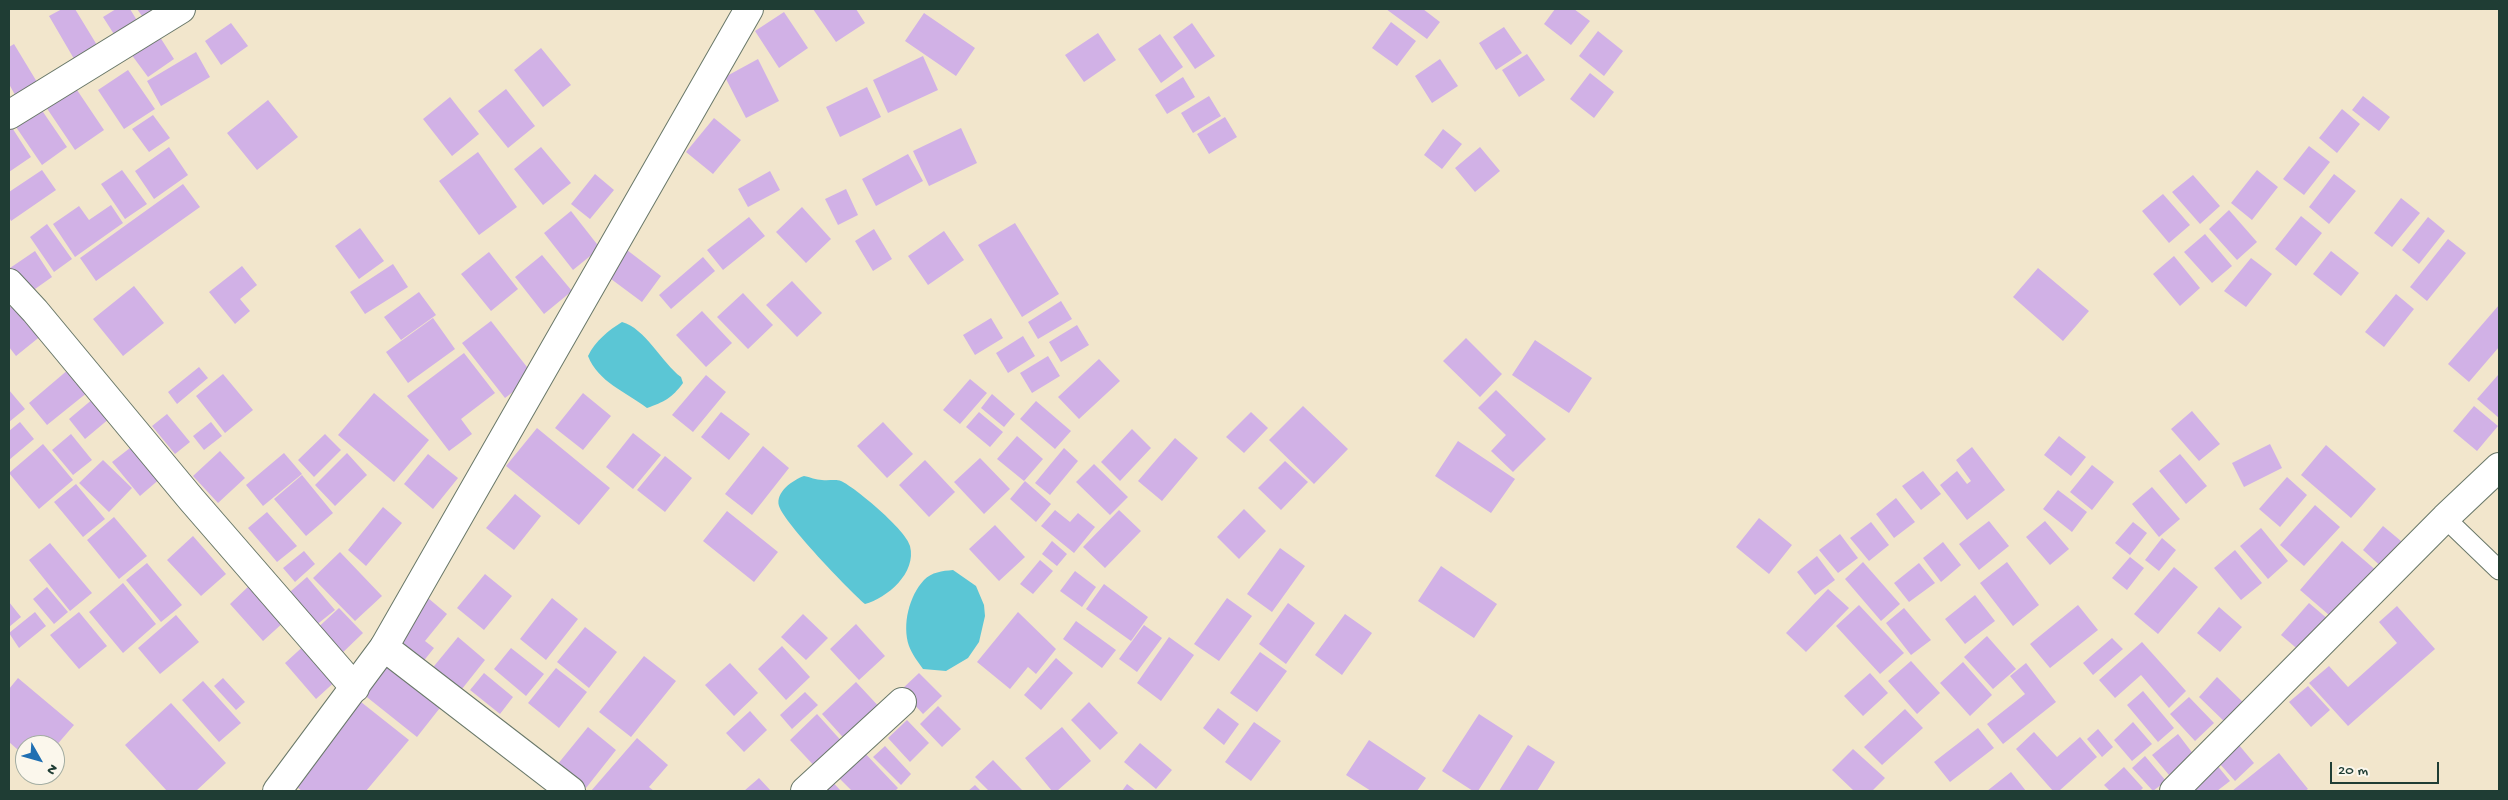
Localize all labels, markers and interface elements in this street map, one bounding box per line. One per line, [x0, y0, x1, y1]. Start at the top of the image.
north arrow [15, 735, 65, 785]
scale bar [2333, 752, 2442, 784]
text: N [42, 760, 61, 778]
text: 20 m [2338, 762, 2368, 780]

